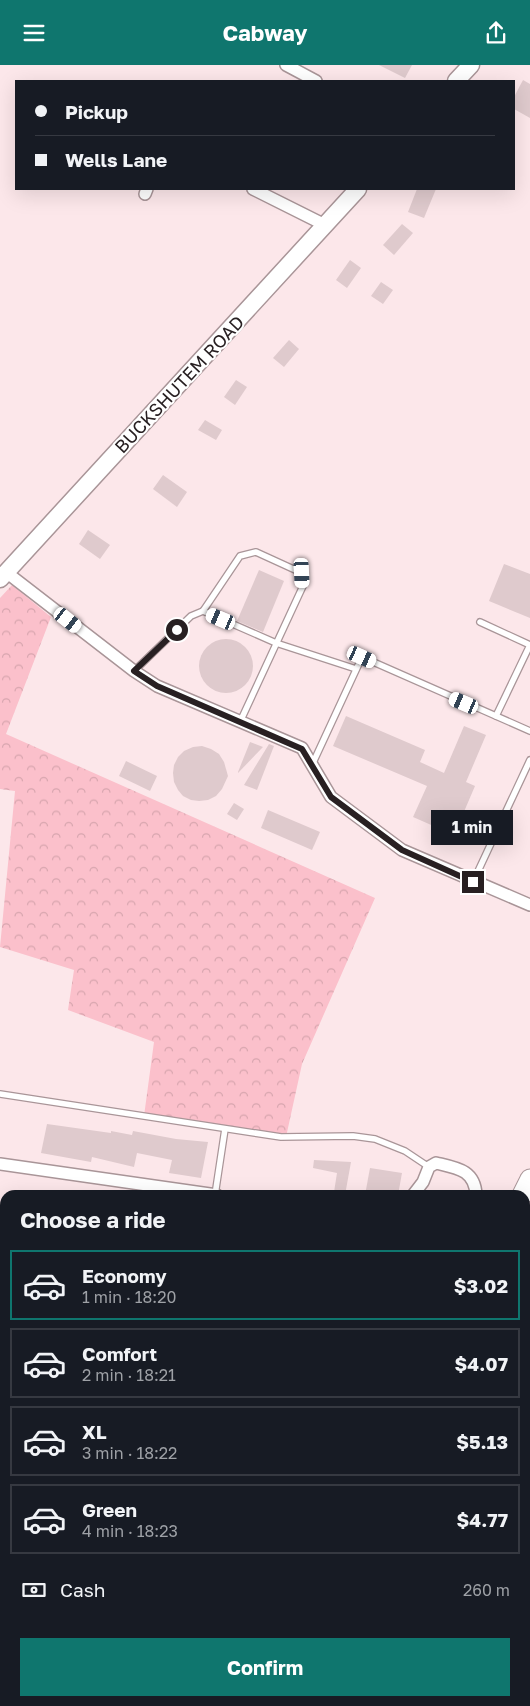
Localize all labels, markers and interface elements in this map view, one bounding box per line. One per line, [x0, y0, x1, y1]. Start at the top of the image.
icon: menu [20, 19, 48, 47]
text: Cabway [222, 19, 308, 46]
icon: share [482, 19, 510, 47]
text: Pickup [65, 100, 128, 123]
text: Wells Lane [65, 148, 167, 171]
street label: BUCKSHUTEM ROAD [110, 311, 248, 457]
car [293, 558, 310, 588]
car [51, 605, 84, 635]
car [204, 606, 237, 632]
route start [166, 619, 188, 641]
car [345, 644, 378, 670]
car [447, 690, 480, 716]
callout: 1 min [432, 809, 514, 845]
text: 1 min [452, 817, 492, 837]
route end [462, 871, 484, 893]
text: Choose a ride [20, 1206, 166, 1233]
icon: car [22, 1263, 67, 1308]
text: Economy [82, 1264, 167, 1287]
text: $3.02 [454, 1274, 508, 1297]
text: 1 min · 18:20 [82, 1287, 176, 1307]
icon: car [22, 1341, 67, 1386]
text: Comfort [82, 1342, 157, 1365]
text: $4.07 [455, 1352, 508, 1375]
text: 2 min · 18:21 [82, 1365, 176, 1385]
icon: car [22, 1419, 67, 1464]
text: XL [82, 1420, 107, 1443]
text: $5.13 [456, 1430, 508, 1453]
text: 3 min · 18:22 [82, 1443, 177, 1463]
icon: car [22, 1497, 67, 1542]
text: Green [82, 1498, 137, 1521]
text: $4.77 [457, 1508, 508, 1531]
text: 4 min · 18:23 [82, 1521, 178, 1541]
icon: cash [20, 1576, 48, 1604]
text: Cash [60, 1578, 105, 1601]
text: 260 m [463, 1580, 510, 1600]
button: Confirm [20, 1638, 510, 1696]

